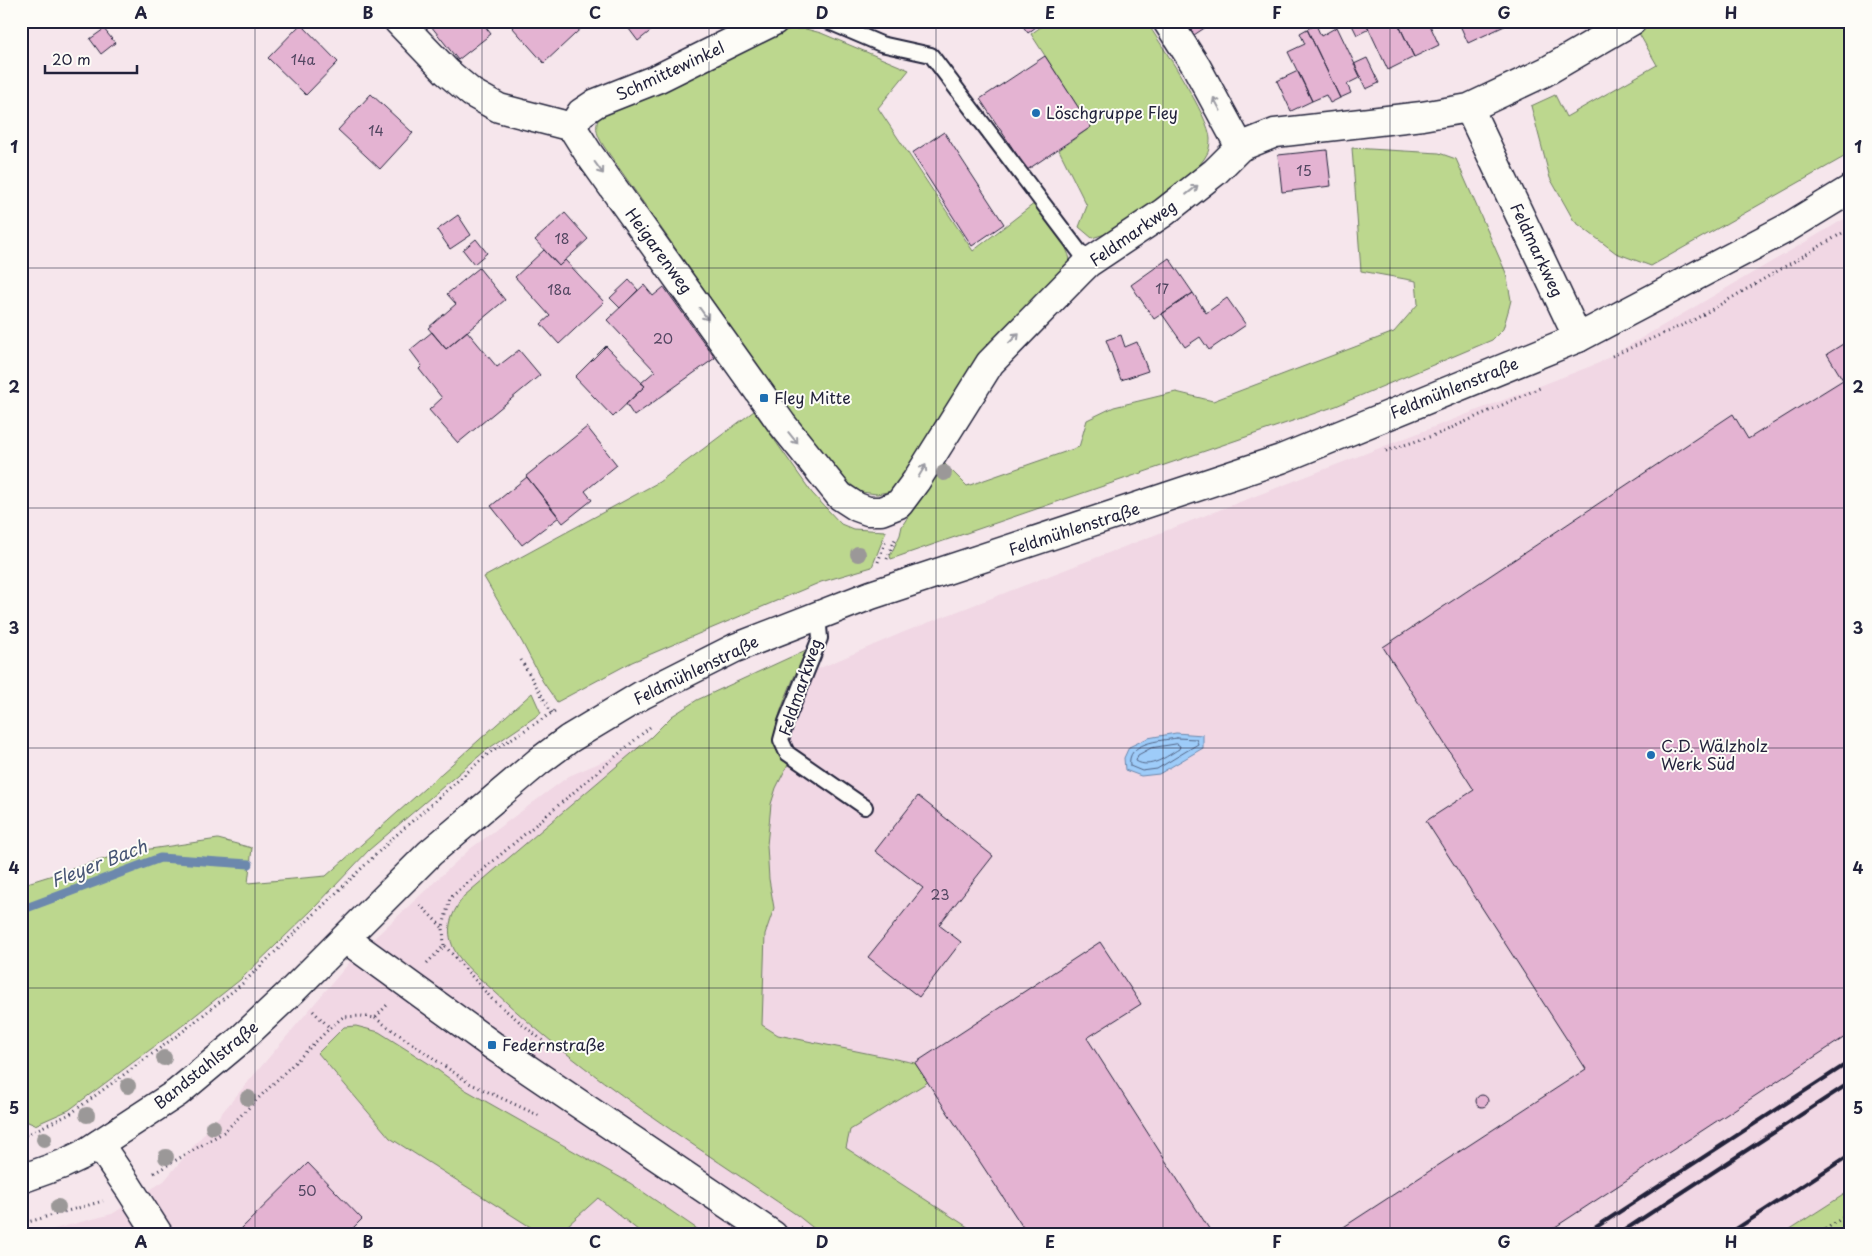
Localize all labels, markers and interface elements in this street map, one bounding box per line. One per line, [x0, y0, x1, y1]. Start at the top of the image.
text: A [135, 0, 148, 24]
text: B [363, 0, 374, 24]
text: C [589, 0, 601, 24]
text: D [816, 0, 828, 24]
text: E [1045, 0, 1055, 24]
text: F [1272, 0, 1282, 24]
text: G [1497, 0, 1511, 24]
text: H [1725, 0, 1737, 24]
street label: Schmittewinkel [611, 34, 728, 106]
scale bar [45, 42, 138, 74]
text: 20 m [52, 47, 91, 70]
house number: 14a [291, 49, 315, 70]
one-way arrow [1212, 97, 1222, 112]
place label: Löschgruppe Fley [1046, 100, 1178, 124]
marker: Löschgruppe Fley [1030, 107, 1042, 119]
house number: 14 [368, 120, 384, 141]
text: 1 [10, 134, 18, 158]
text: 1 [1854, 134, 1862, 158]
one-way arrow [594, 160, 604, 174]
house number: 15 [1296, 160, 1312, 181]
one-way arrow [1186, 185, 1199, 196]
street label: Feldmarkweg [1084, 193, 1181, 271]
street label: Feldmarkweg [1506, 199, 1570, 301]
street label: Heigarenweg [620, 203, 699, 298]
house number: 18 [554, 228, 570, 249]
house number: 17 [1155, 278, 1169, 299]
house number: 18a [547, 279, 571, 300]
one-way arrow [699, 307, 709, 321]
house number: 20 [653, 328, 673, 349]
one-way arrow [1008, 332, 1020, 344]
street label: Feldmühlenstraße [1386, 350, 1521, 424]
text: 2 [8, 374, 20, 398]
text: 2 [1852, 374, 1864, 398]
place label: Fley Mitte [774, 385, 851, 409]
marker: Fley Mitte [758, 392, 770, 404]
one-way arrow [788, 431, 799, 444]
one-way arrow [918, 464, 928, 478]
street label: Feldmühlenstraße [1005, 496, 1142, 561]
text: 3 [9, 615, 19, 639]
text: 3 [1853, 615, 1863, 639]
street label: Feldmühlenstraße [629, 628, 762, 710]
street label: Feldmarkweg [771, 635, 827, 739]
place label: C.D. Wälzholz Werk Süd [1661, 733, 1768, 775]
marker: C.D. Wälzholz Werk Süd [1645, 749, 1657, 761]
water label: Fleyer Bach [47, 832, 151, 893]
text: 4 [9, 855, 20, 879]
text: 4 [1853, 855, 1864, 879]
house number: 23 [931, 884, 949, 905]
street label: Bandstahlstraße [148, 1014, 263, 1114]
place label: Federnstraße [502, 1032, 605, 1056]
marker: Federnstraße [486, 1039, 498, 1051]
text: 5 [9, 1095, 19, 1119]
text: 5 [1853, 1095, 1863, 1119]
house number: 50 [297, 1180, 317, 1201]
text: A [135, 1229, 148, 1253]
text: B [363, 1229, 374, 1253]
text: C [589, 1229, 601, 1253]
text: D [816, 1229, 828, 1253]
text: E [1045, 1229, 1055, 1253]
text: F [1272, 1229, 1282, 1253]
text: G [1497, 1229, 1511, 1253]
text: H [1725, 1229, 1737, 1253]

